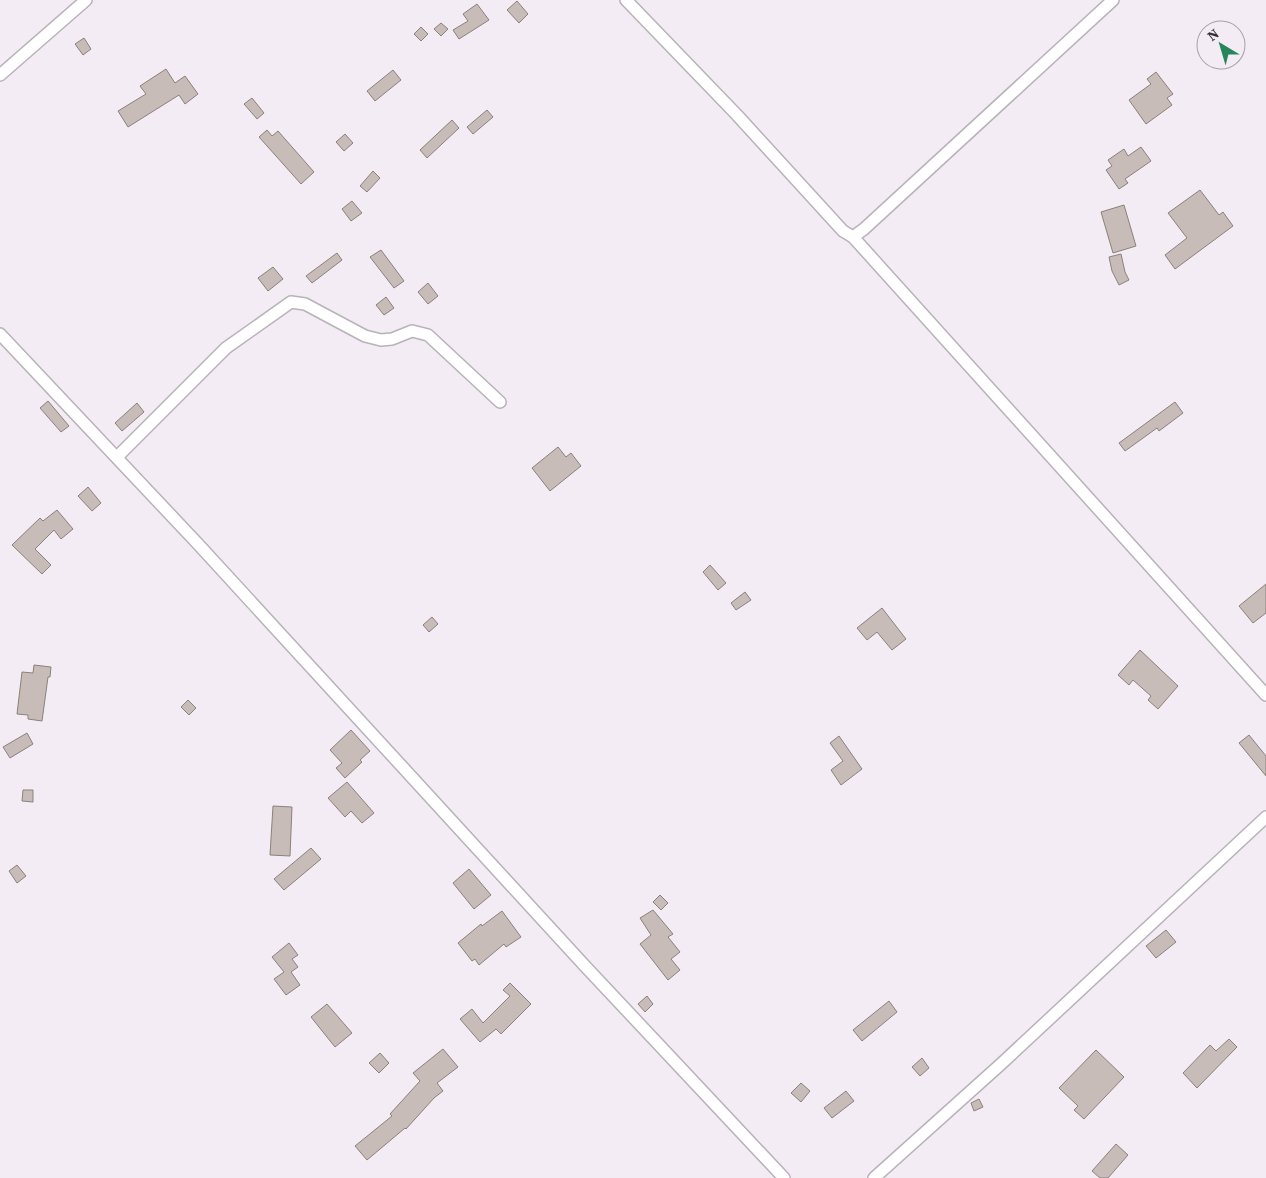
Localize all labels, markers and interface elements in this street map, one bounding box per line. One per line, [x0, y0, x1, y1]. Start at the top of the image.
north arrow [1196, 20, 1246, 70]
text: N [1203, 24, 1223, 46]

